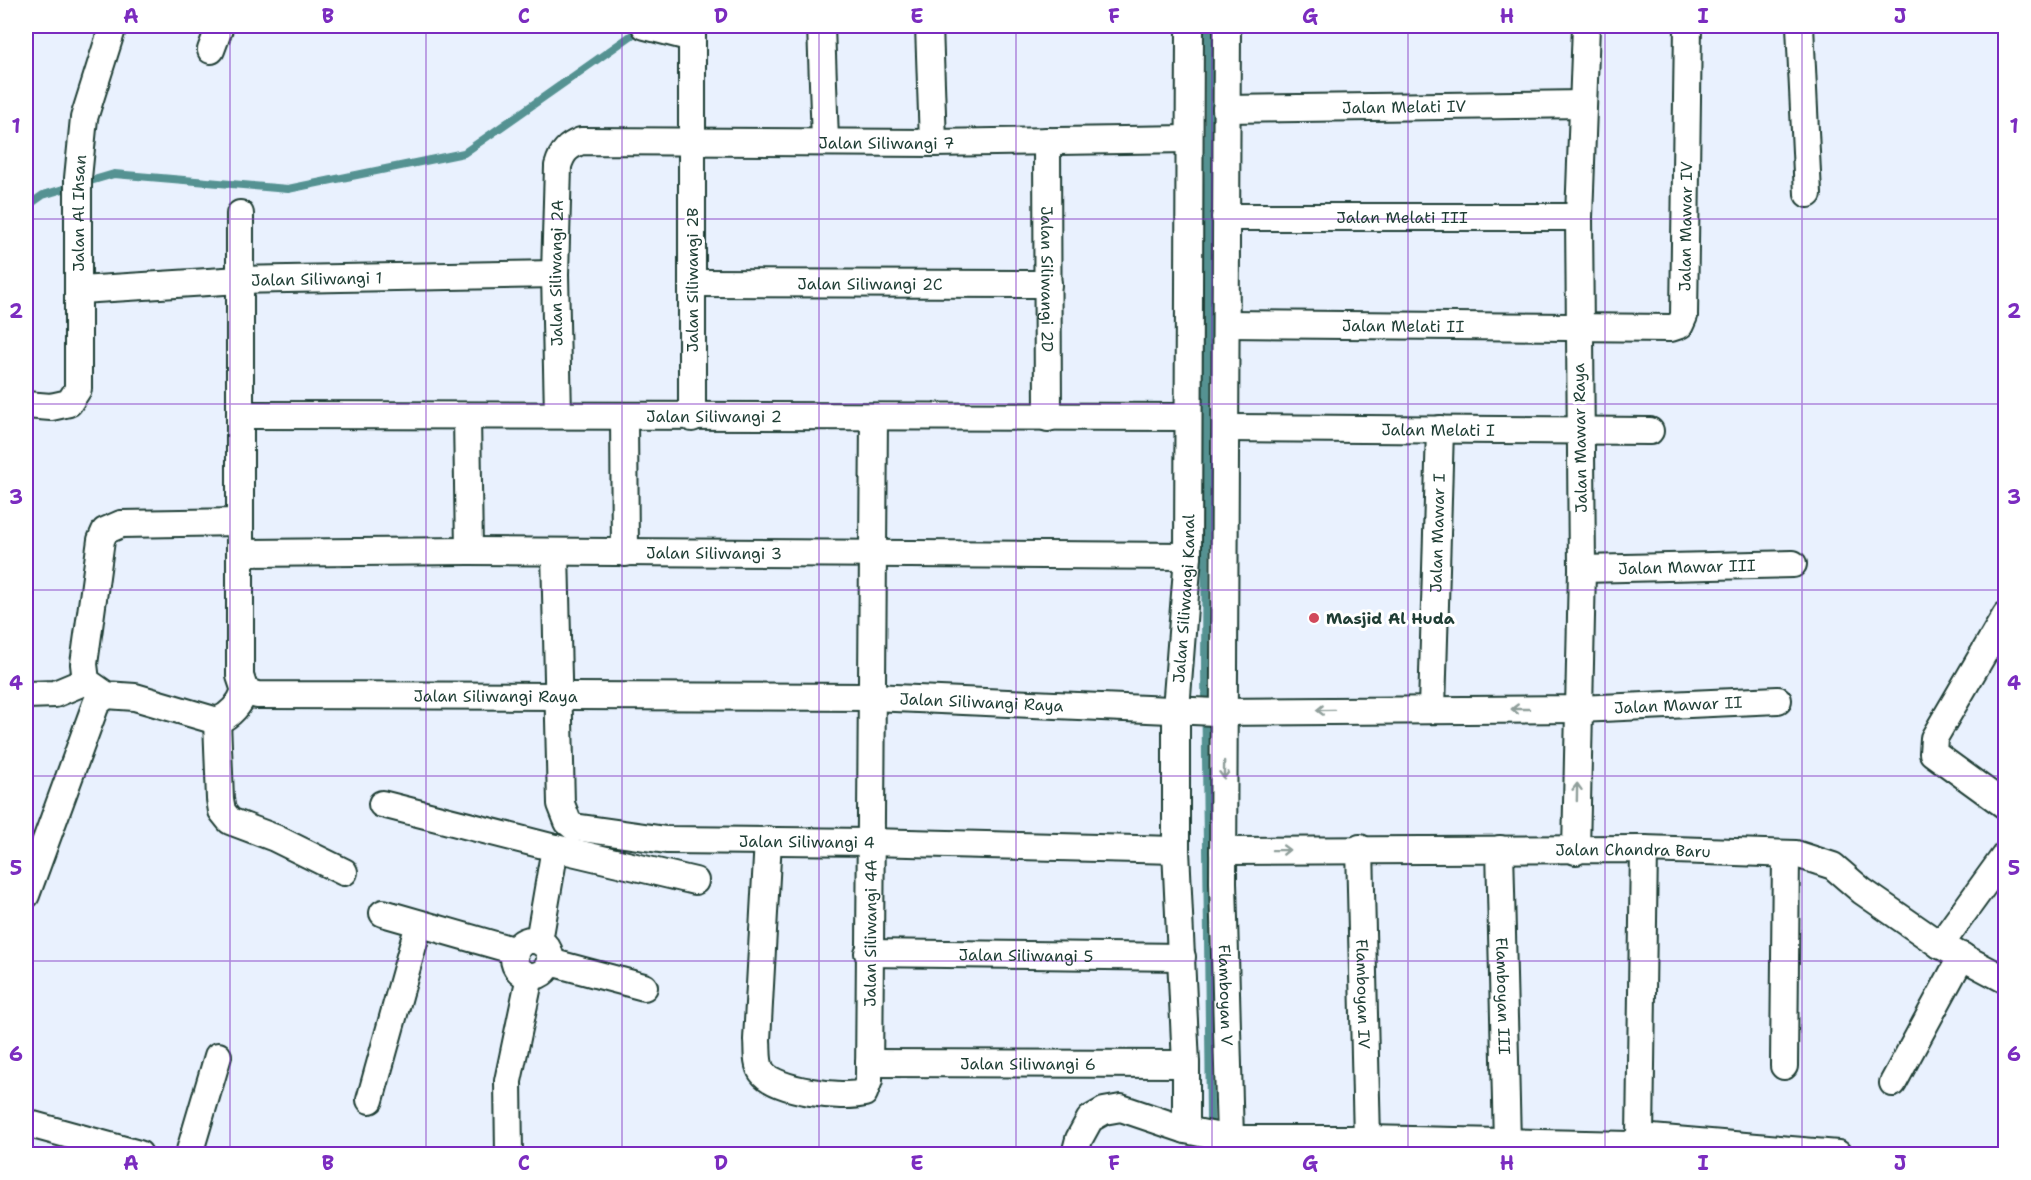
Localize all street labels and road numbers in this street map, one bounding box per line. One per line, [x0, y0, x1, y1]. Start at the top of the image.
street label: Jalan Melati IV [1342, 95, 1466, 118]
street label: Jalan Siliwangi 7 [818, 132, 955, 154]
street label: Jalan Al Ihsan [68, 153, 91, 272]
street label: Jalan Mawar IV [1674, 161, 1697, 292]
street label: Jalan Siliwangi 2A [544, 199, 568, 347]
street label: Jalan Siliwangi 2D [1037, 206, 1058, 352]
street label: Jalan Melati III [1336, 207, 1468, 228]
street label: Jalan Siliwangi 2B [682, 208, 703, 352]
street label: Jalan Siliwangi 1 [251, 267, 383, 290]
street label: Jalan Siliwangi 2C [797, 273, 943, 294]
street label: Jalan Melati II [1342, 315, 1465, 337]
street label: Jalan Mawar Raya [1568, 363, 1592, 513]
street label: Jalan Siliwangi 2 [646, 405, 782, 427]
street label: Jalan Melati I [1381, 419, 1495, 440]
street label: Jalan Mawar I [1425, 473, 1449, 593]
street label: Jalan Siliwangi Kanal [1168, 514, 1199, 684]
street label: Jalan Siliwangi 3 [646, 542, 782, 564]
street label: Jalan Mawar III [1618, 554, 1756, 579]
street label: Jalan Siliwangi Raya [413, 685, 578, 707]
street label: Jalan Siliwangi Raya [899, 688, 1064, 716]
street label: Jalan Mawar II [1613, 691, 1743, 718]
street label: Jalan Siliwangi 4 [739, 830, 875, 853]
street label: Jalan Chandra Baru [1555, 838, 1711, 862]
street label: Jalan Siliwangi 4A [859, 859, 881, 1007]
street label: Flamboyan III [1492, 937, 1515, 1055]
street label: Flamboyan IV [1352, 939, 1375, 1049]
street label: Jalan Siliwangi 5 [959, 944, 1093, 966]
street label: Flamboyan V [1214, 944, 1238, 1046]
street label: Jalan Siliwangi 6 [960, 1053, 1096, 1074]

